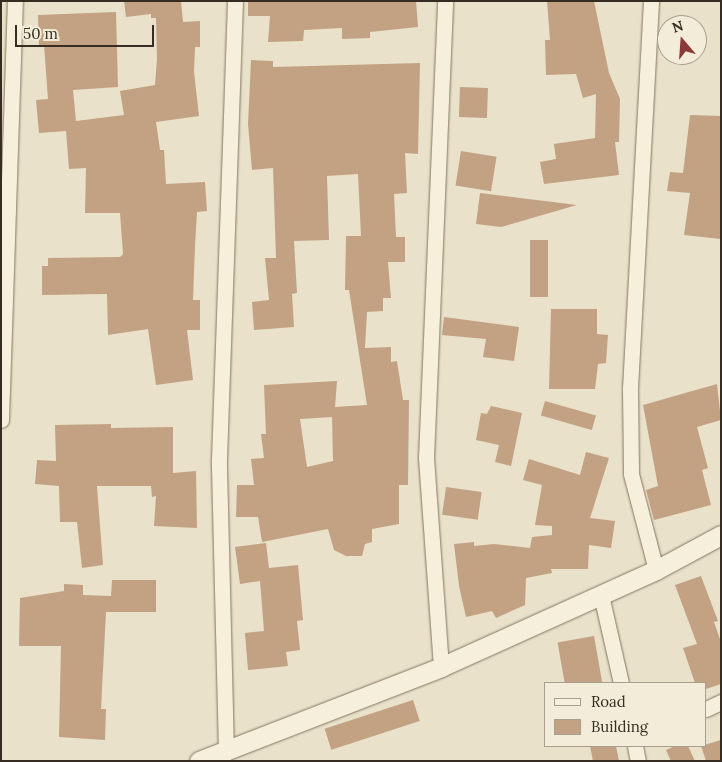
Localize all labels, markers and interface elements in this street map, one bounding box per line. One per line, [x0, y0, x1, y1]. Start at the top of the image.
scale bar [18, 15, 156, 47]
north arrow [657, 15, 707, 65]
text: N [670, 16, 686, 37]
text: 50 m [23, 24, 58, 43]
legend [544, 682, 707, 747]
text: Road [591, 692, 626, 711]
text: Building [591, 717, 648, 736]

